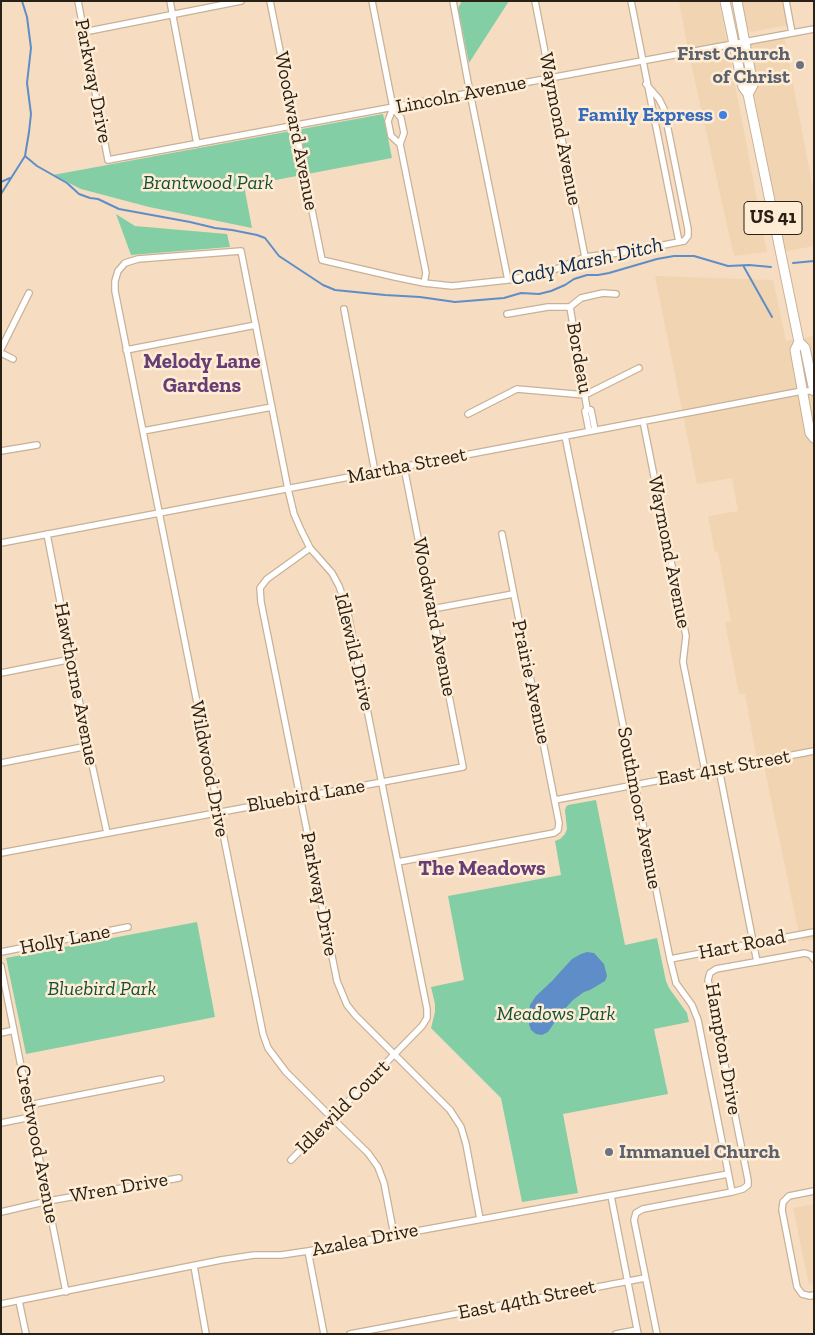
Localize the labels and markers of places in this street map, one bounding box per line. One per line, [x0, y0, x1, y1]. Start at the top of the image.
place label: First Church of Christ [677, 42, 790, 89]
marker: First Church of Christ [794, 59, 806, 71]
place label: Family Express [578, 103, 713, 127]
marker: Family Express [717, 109, 729, 121]
place label: Immanuel Church [619, 1140, 780, 1164]
marker: Immanuel Church [603, 1146, 615, 1158]

